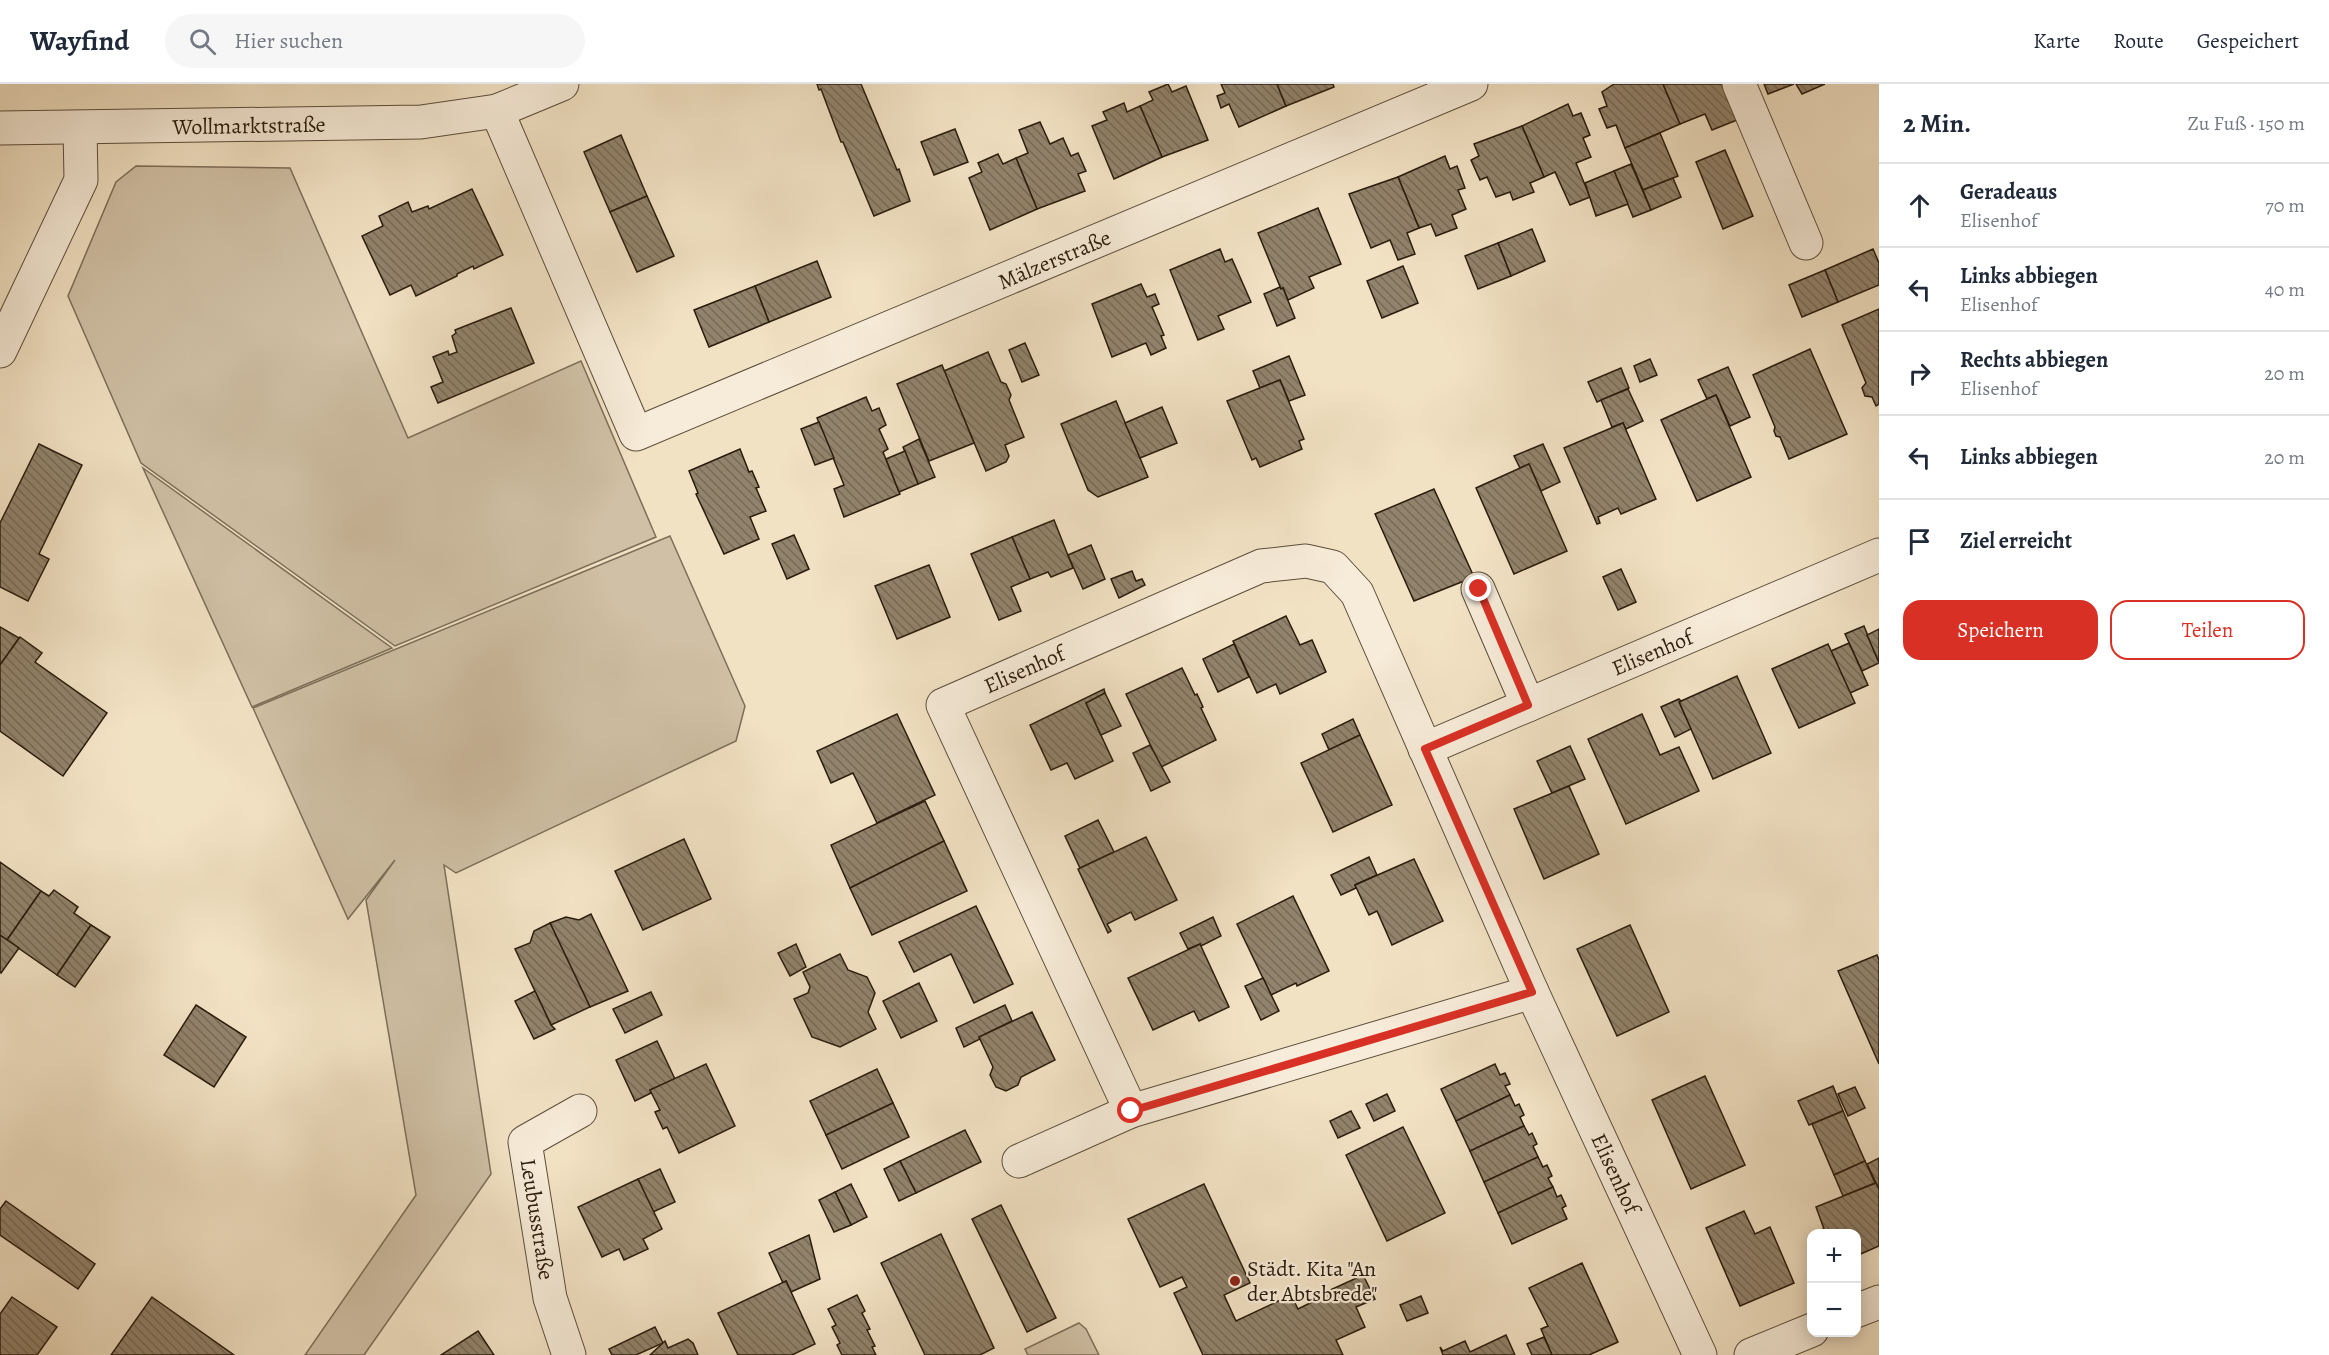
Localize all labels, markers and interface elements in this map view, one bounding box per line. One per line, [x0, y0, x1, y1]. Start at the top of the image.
search box [165, 14, 585, 68]
text: Wayfind [30, 22, 129, 60]
icon: search [186, 25, 219, 58]
text: Hier suchen [234, 26, 343, 56]
text: Karte [2033, 27, 2080, 55]
text: Route [2113, 27, 2164, 55]
text: Gespeichert [2197, 27, 2299, 55]
text: 2 Min. [1903, 106, 1971, 141]
street label: Wollmarktstraße [171, 110, 326, 142]
text: Zu Fuß · 150 m [2188, 110, 2305, 137]
text: Geradeaus [1960, 177, 2057, 207]
icon: ahead [1903, 189, 1936, 222]
text: 70 m [2265, 192, 2305, 219]
text: Elisenhof [1960, 207, 2038, 234]
street label: Mälzerstraße [993, 223, 1115, 297]
text: Links abbiegen [1960, 261, 2098, 291]
icon: left [1903, 273, 1936, 306]
text: 40 m [2265, 276, 2305, 303]
text: Elisenhof [1960, 291, 2038, 318]
text: Rechts abbiegen [1960, 345, 2108, 375]
icon: right [1903, 357, 1936, 390]
text: 20 m [2264, 360, 2305, 387]
text: Elisenhof [1960, 375, 2038, 402]
icon: left [1903, 441, 1936, 474]
text: Links abbiegen [1960, 442, 2098, 472]
text: 20 m [2264, 444, 2305, 471]
icon: arrive [1903, 525, 1936, 558]
text: Ziel erreicht [1960, 526, 2072, 556]
route end [1465, 575, 1491, 601]
button: Speichern [1903, 600, 2098, 660]
button: Teilen [2110, 600, 2305, 660]
street label: Elisenhof [1607, 621, 1700, 683]
street label: Elisenhof [979, 638, 1072, 701]
route start [1117, 1097, 1143, 1123]
street label: Elisenhof [1583, 1128, 1648, 1221]
street label: Leubusstraße [513, 1156, 561, 1282]
map controls [1807, 1229, 1861, 1337]
button: + [1807, 1229, 1861, 1283]
place label: Städt. Kita "An der Abtsbrede" [1247, 1254, 1378, 1309]
marker: Städt. Kita "An der Abtsbrede" [1228, 1274, 1242, 1288]
button: − [1807, 1283, 1861, 1337]

